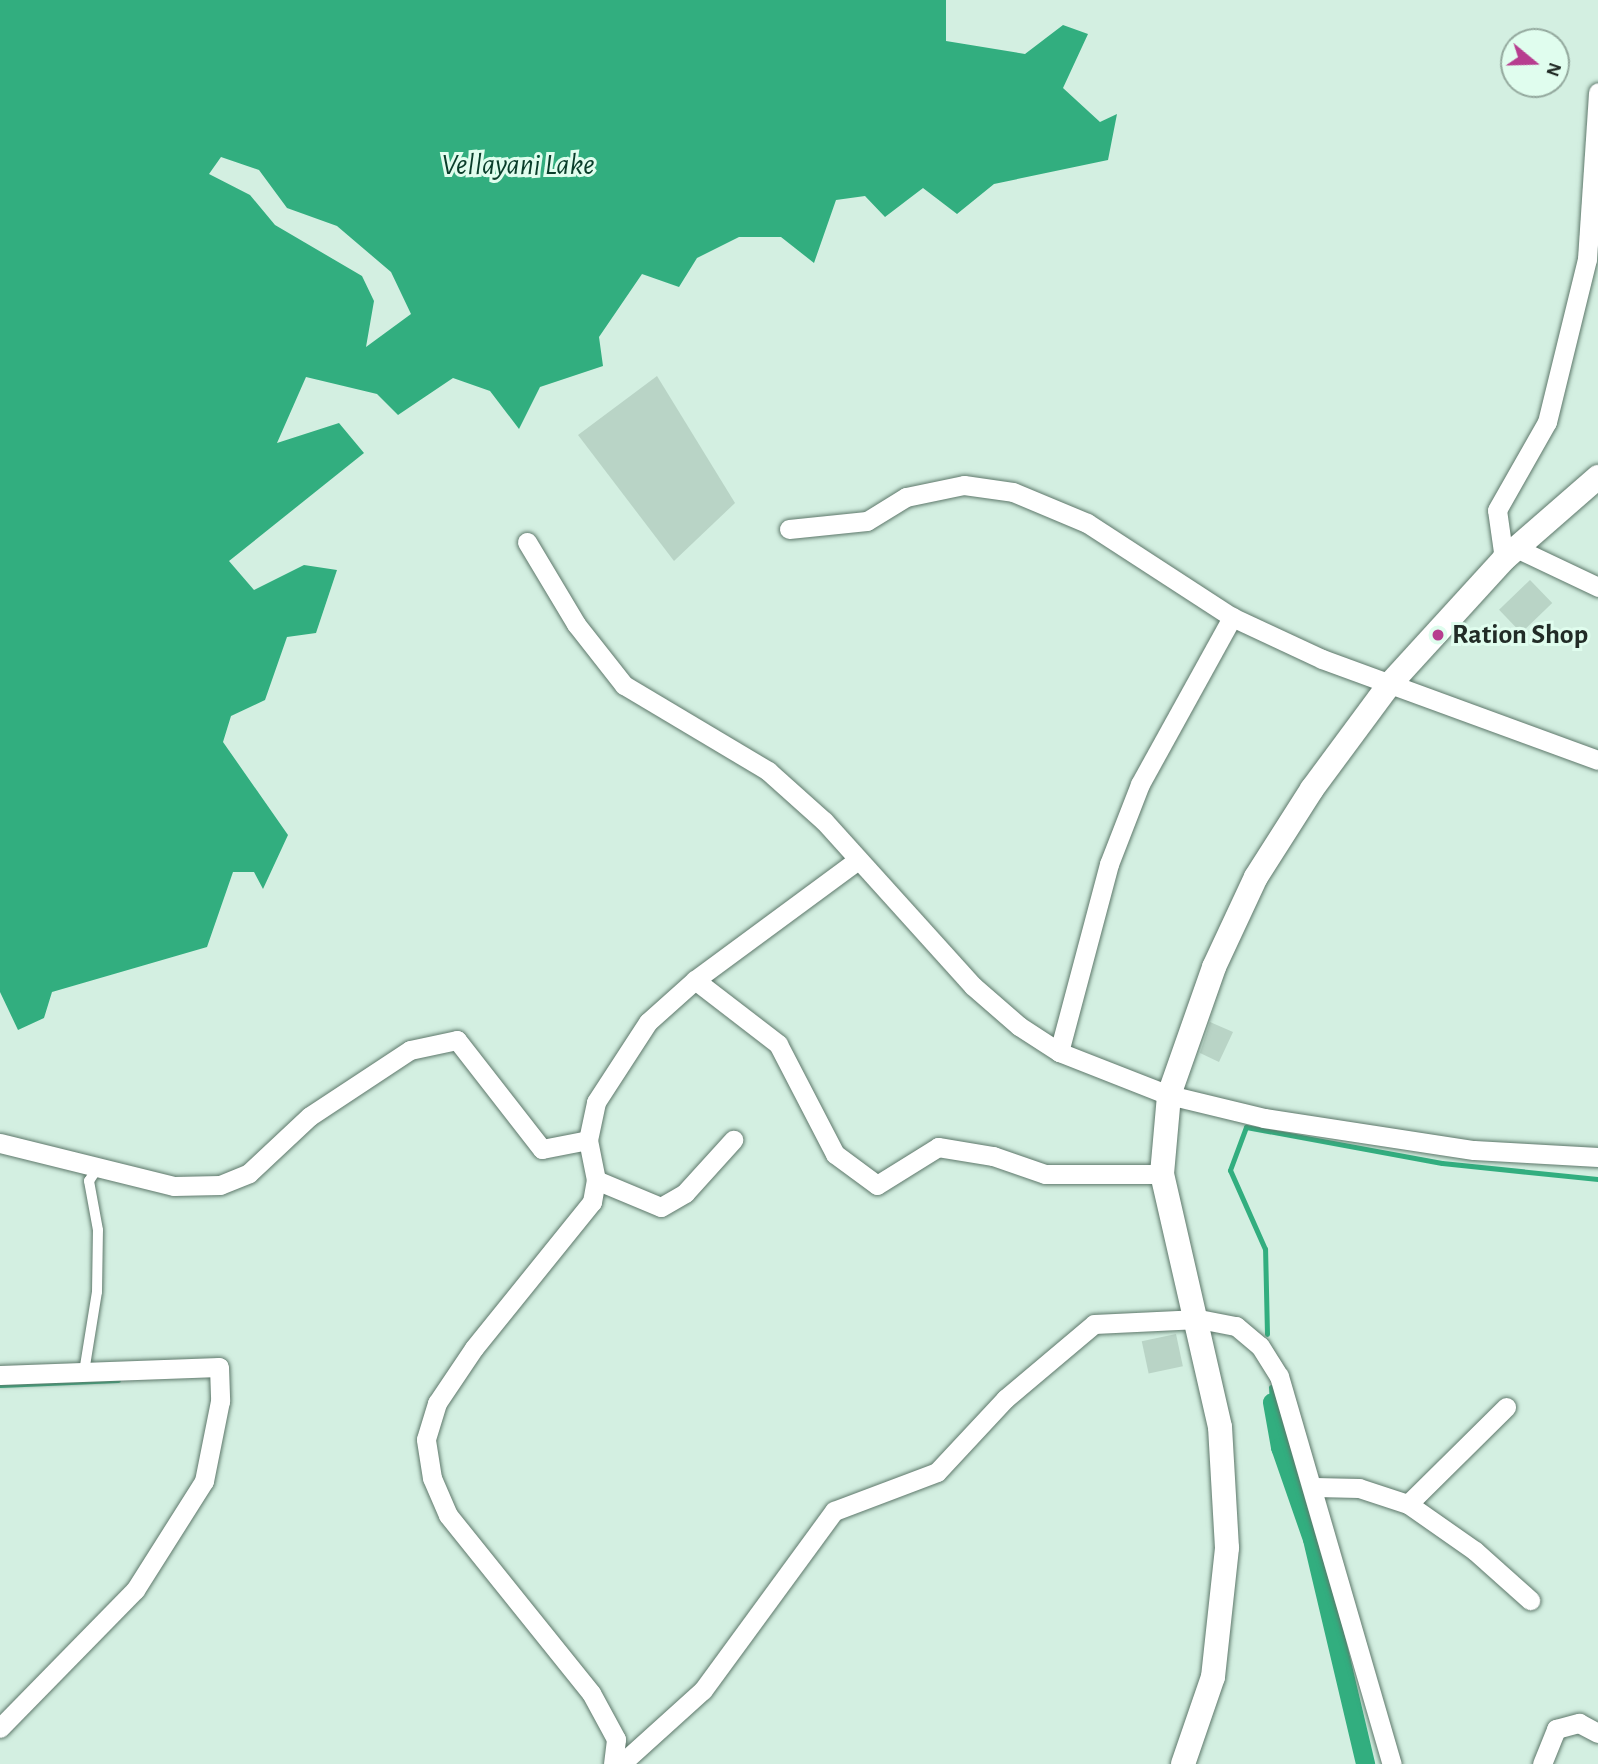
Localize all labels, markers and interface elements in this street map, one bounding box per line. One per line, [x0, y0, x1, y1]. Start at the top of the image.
north arrow [1500, 28, 1570, 98]
text: N [1542, 60, 1565, 79]
water label: Vellayani Lake [442, 147, 594, 183]
place label: Ration Shop [1452, 618, 1588, 652]
marker: Ration Shop [1430, 627, 1446, 643]

